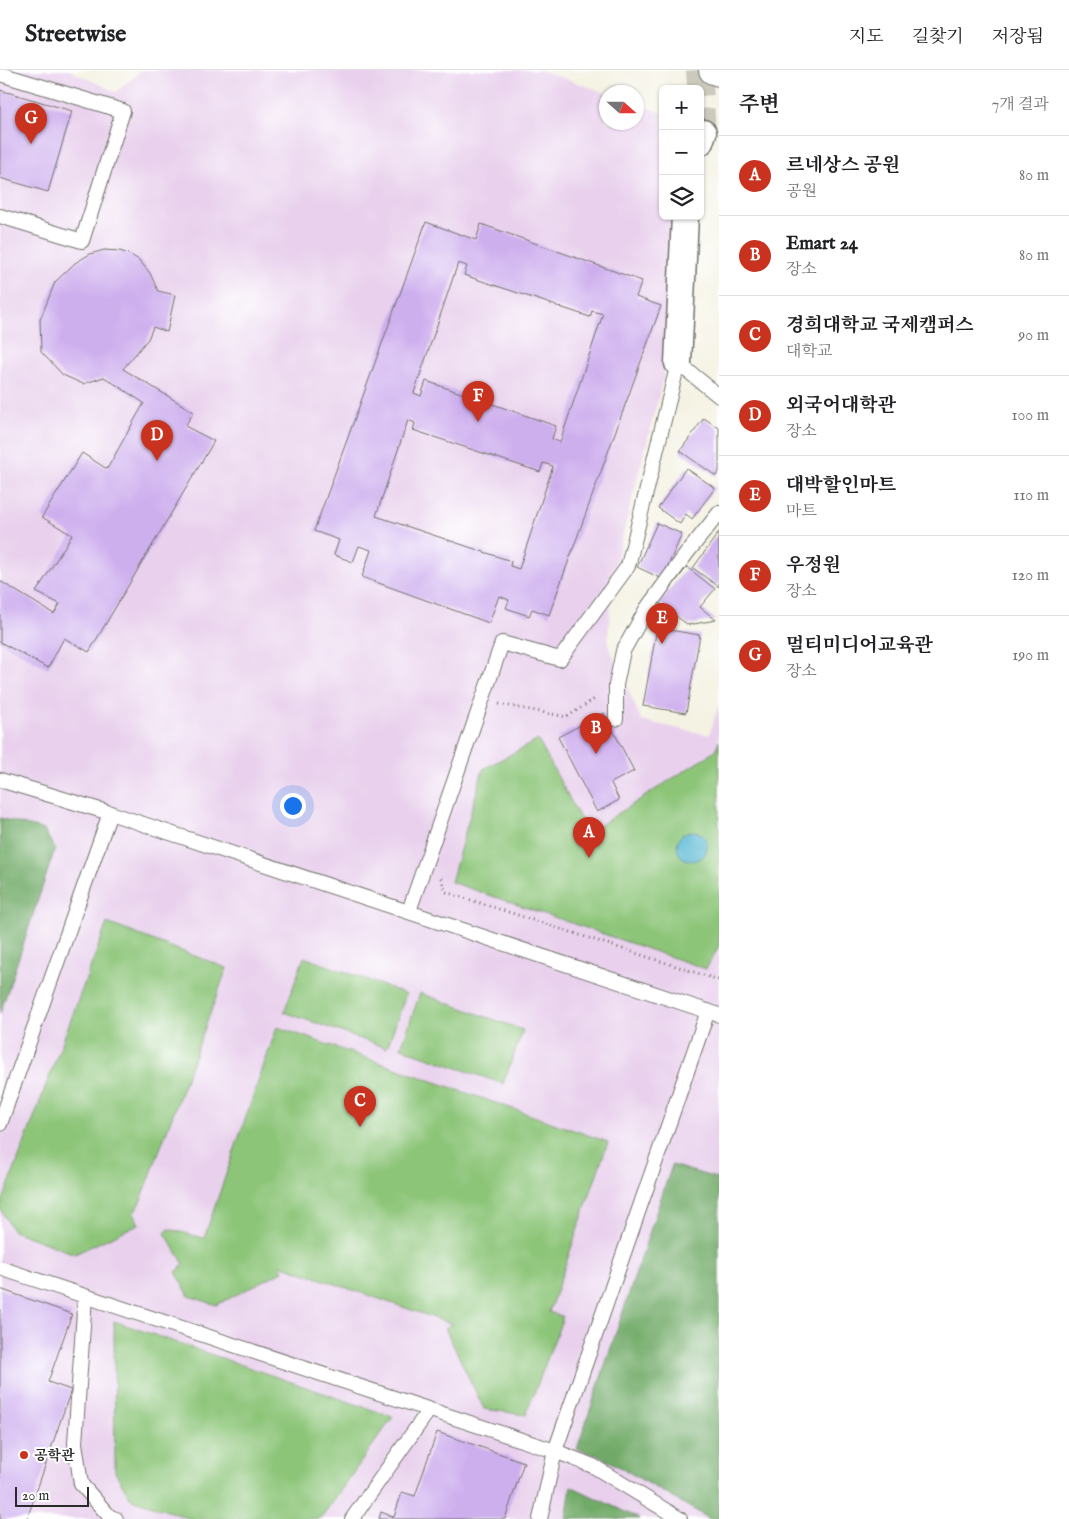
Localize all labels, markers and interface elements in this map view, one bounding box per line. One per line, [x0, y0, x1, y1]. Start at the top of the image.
text: Streetwise [25, 19, 126, 50]
text: 지도 [849, 26, 884, 49]
text: 길찾기 [912, 26, 964, 49]
text: 저장됨 [992, 26, 1044, 49]
north arrow [599, 85, 644, 130]
map controls [659, 85, 704, 220]
button: + [659, 85, 704, 130]
text: 주변 [739, 92, 780, 119]
text: 7개 결과 [992, 95, 1049, 115]
pin: G [15, 103, 47, 144]
button: − [659, 130, 704, 175]
text: 르네상스 공원 [786, 154, 900, 178]
text: A [750, 166, 760, 186]
text: 80 m [1019, 166, 1049, 186]
button: layers [659, 175, 704, 220]
text: 공원 [786, 182, 817, 202]
text: Emart 24 [786, 232, 858, 256]
text: B [750, 246, 760, 266]
text: 80 m [1019, 246, 1049, 266]
text: 장소 [786, 260, 817, 280]
text: 경희대학교 국제캠퍼스 [786, 314, 974, 338]
text: C [749, 326, 761, 346]
text: 90 m [1018, 326, 1049, 346]
text: 대학교 [786, 342, 832, 362]
pin: F [462, 381, 494, 422]
text: 외국어대학관 [786, 394, 896, 418]
text: D [749, 406, 761, 426]
text: 100 m [1012, 406, 1049, 426]
pin: D [141, 420, 173, 461]
text: 장소 [786, 422, 817, 442]
text: 대박할인마트 [786, 474, 896, 498]
text: E [749, 486, 761, 506]
text: 110 m [1013, 486, 1049, 506]
text: 마트 [786, 502, 817, 522]
text: 우정원 [786, 554, 841, 578]
text: F [750, 566, 760, 586]
text: 120 m [1012, 566, 1049, 586]
text: 장소 [786, 582, 817, 602]
pin: E [646, 603, 678, 644]
text: 멀티미디어교육관 [786, 634, 933, 658]
text: G [749, 646, 761, 666]
text: 190 m [1012, 646, 1049, 666]
text: 장소 [786, 662, 817, 682]
pin: B [580, 713, 612, 754]
your location [280, 793, 306, 819]
pin: A [573, 817, 605, 858]
pin: C [344, 1086, 376, 1127]
place label: 공학관 [34, 1447, 75, 1465]
marker: 공학관 [18, 1449, 30, 1461]
scale bar [15, 1484, 89, 1507]
text: 20 m [22, 1487, 49, 1505]

